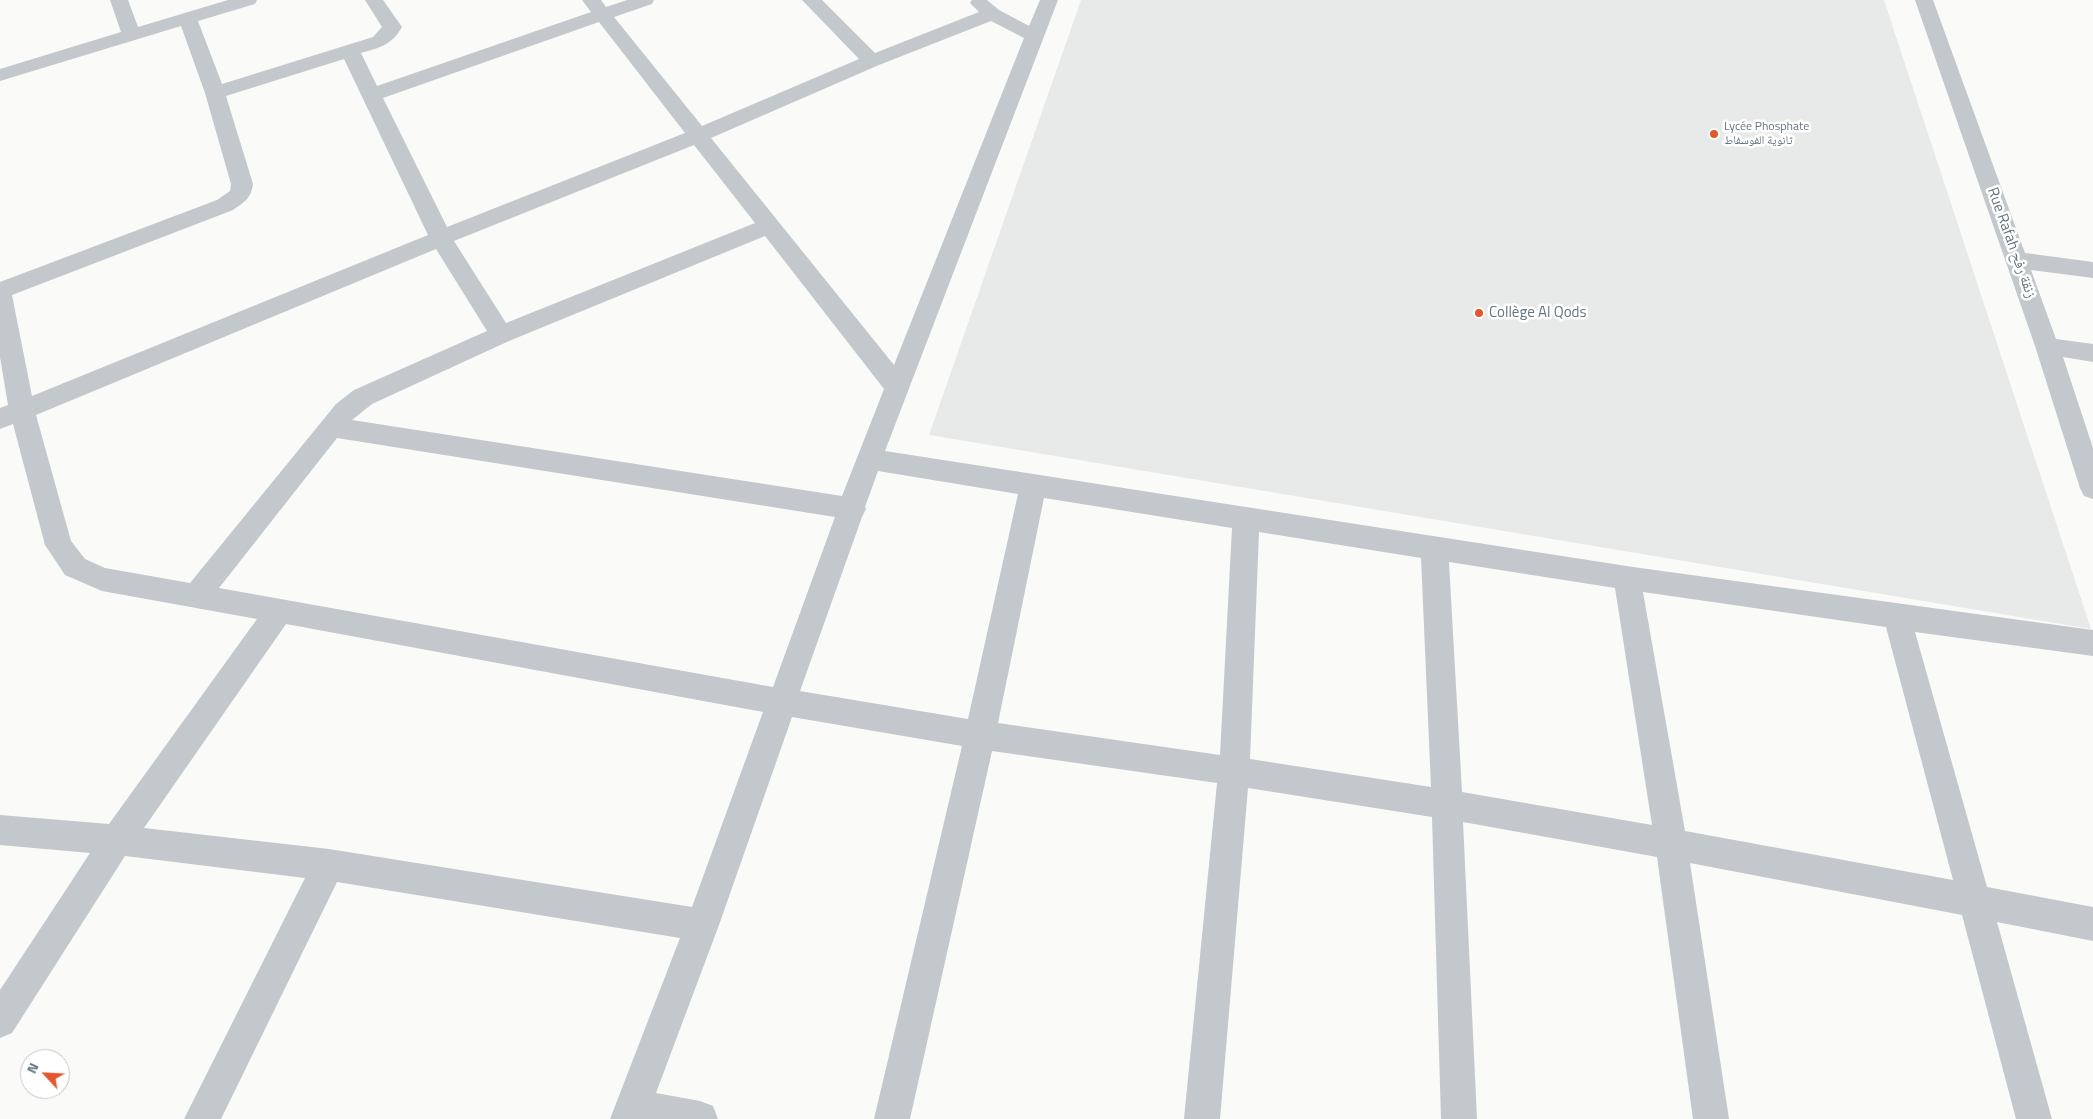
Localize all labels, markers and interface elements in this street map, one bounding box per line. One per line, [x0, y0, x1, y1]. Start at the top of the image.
place label: Lycée Phosphate ثانوية الفوسفاط [1724, 120, 1809, 148]
marker: Lycée Phosphate ثانوية الفوسفاط [1708, 128, 1720, 140]
street label: Rue Rafah زنقة رفح [1983, 185, 2039, 301]
place label: Collège Al Qods [1489, 304, 1586, 322]
marker: Collège Al Qods [1473, 307, 1485, 319]
north arrow [20, 1049, 70, 1099]
text: N [20, 1059, 43, 1077]

